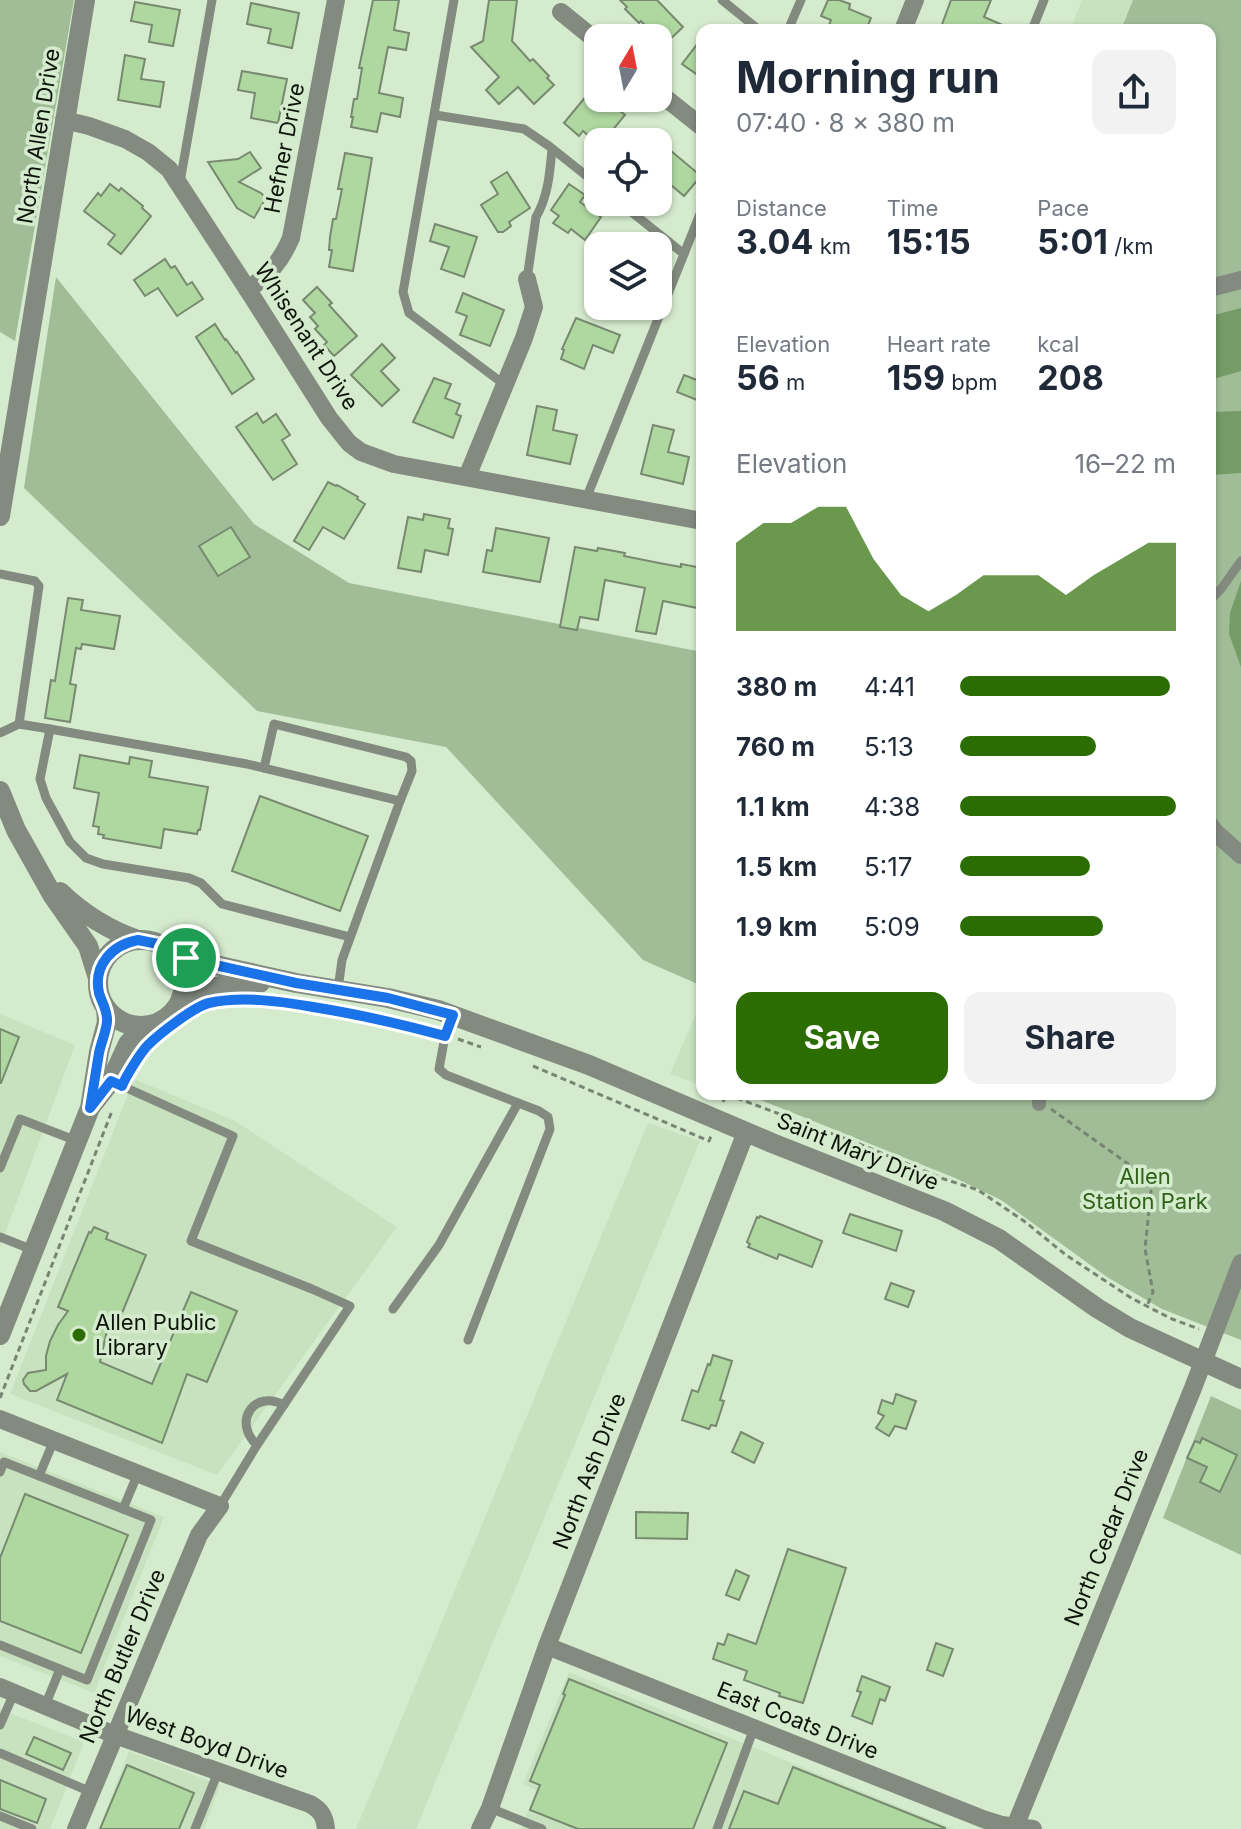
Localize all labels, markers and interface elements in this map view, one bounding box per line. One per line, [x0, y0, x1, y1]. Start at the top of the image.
north arrow [584, 24, 672, 112]
map controls [584, 24, 672, 320]
street label: North Allen Drive [11, 46, 65, 226]
text: Morning run [736, 50, 1000, 104]
button: share [1092, 50, 1176, 134]
street label: Hefner Drive [259, 81, 309, 215]
text: 07:40 · 8 × 380 m [736, 107, 955, 138]
button: locate [584, 128, 672, 216]
text: Distance [736, 195, 827, 221]
text: Time [887, 195, 938, 221]
text: Pace [1037, 195, 1089, 221]
text: 3.04 [736, 221, 814, 262]
text: 15:15 [887, 221, 971, 262]
text: 5:01 [1037, 221, 1108, 262]
button: layers [584, 232, 672, 320]
text: km [814, 233, 851, 259]
text: /km [1108, 233, 1153, 259]
street label: Whisenant Drive [250, 257, 364, 415]
text: Elevation [736, 331, 830, 357]
text: Heart rate [887, 331, 991, 357]
text: kcal [1037, 331, 1079, 357]
text: 56 [736, 357, 780, 398]
text: 159 [887, 357, 945, 398]
text: 208 [1037, 357, 1104, 398]
text: m [780, 369, 805, 395]
text: bpm [945, 369, 998, 395]
text: Elevation [736, 448, 847, 479]
text: 16–22 m [1075, 448, 1176, 479]
text: 380 m [736, 671, 817, 702]
text: 4:41 [864, 671, 915, 702]
text: 760 m [736, 731, 815, 762]
text: 5:13 [864, 731, 914, 762]
text: 1.1 km [736, 791, 810, 822]
text: 4:38 [864, 791, 920, 822]
text: 1.5 km [736, 851, 817, 882]
text: 5:17 [864, 851, 913, 882]
text: 1.9 km [736, 911, 817, 942]
text: 5:09 [864, 911, 920, 942]
pin [152, 924, 220, 992]
icon: arrive [164, 936, 208, 980]
button: Save [736, 992, 948, 1084]
button: Share [964, 992, 1176, 1084]
street label: Saint Mary Drive [773, 1107, 943, 1195]
park label: Allen Station Park [1082, 1163, 1208, 1214]
place label: Allen Public Library [95, 1309, 217, 1360]
marker: Allen Public Library [70, 1326, 88, 1344]
street label: North Ash Drive [547, 1389, 631, 1553]
street label: North Cedar Drive [1059, 1445, 1153, 1629]
street label: North Butler Drive [74, 1565, 170, 1747]
street label: East Coats Drive [713, 1676, 883, 1764]
street label: West Boyd Drive [122, 1700, 292, 1784]

